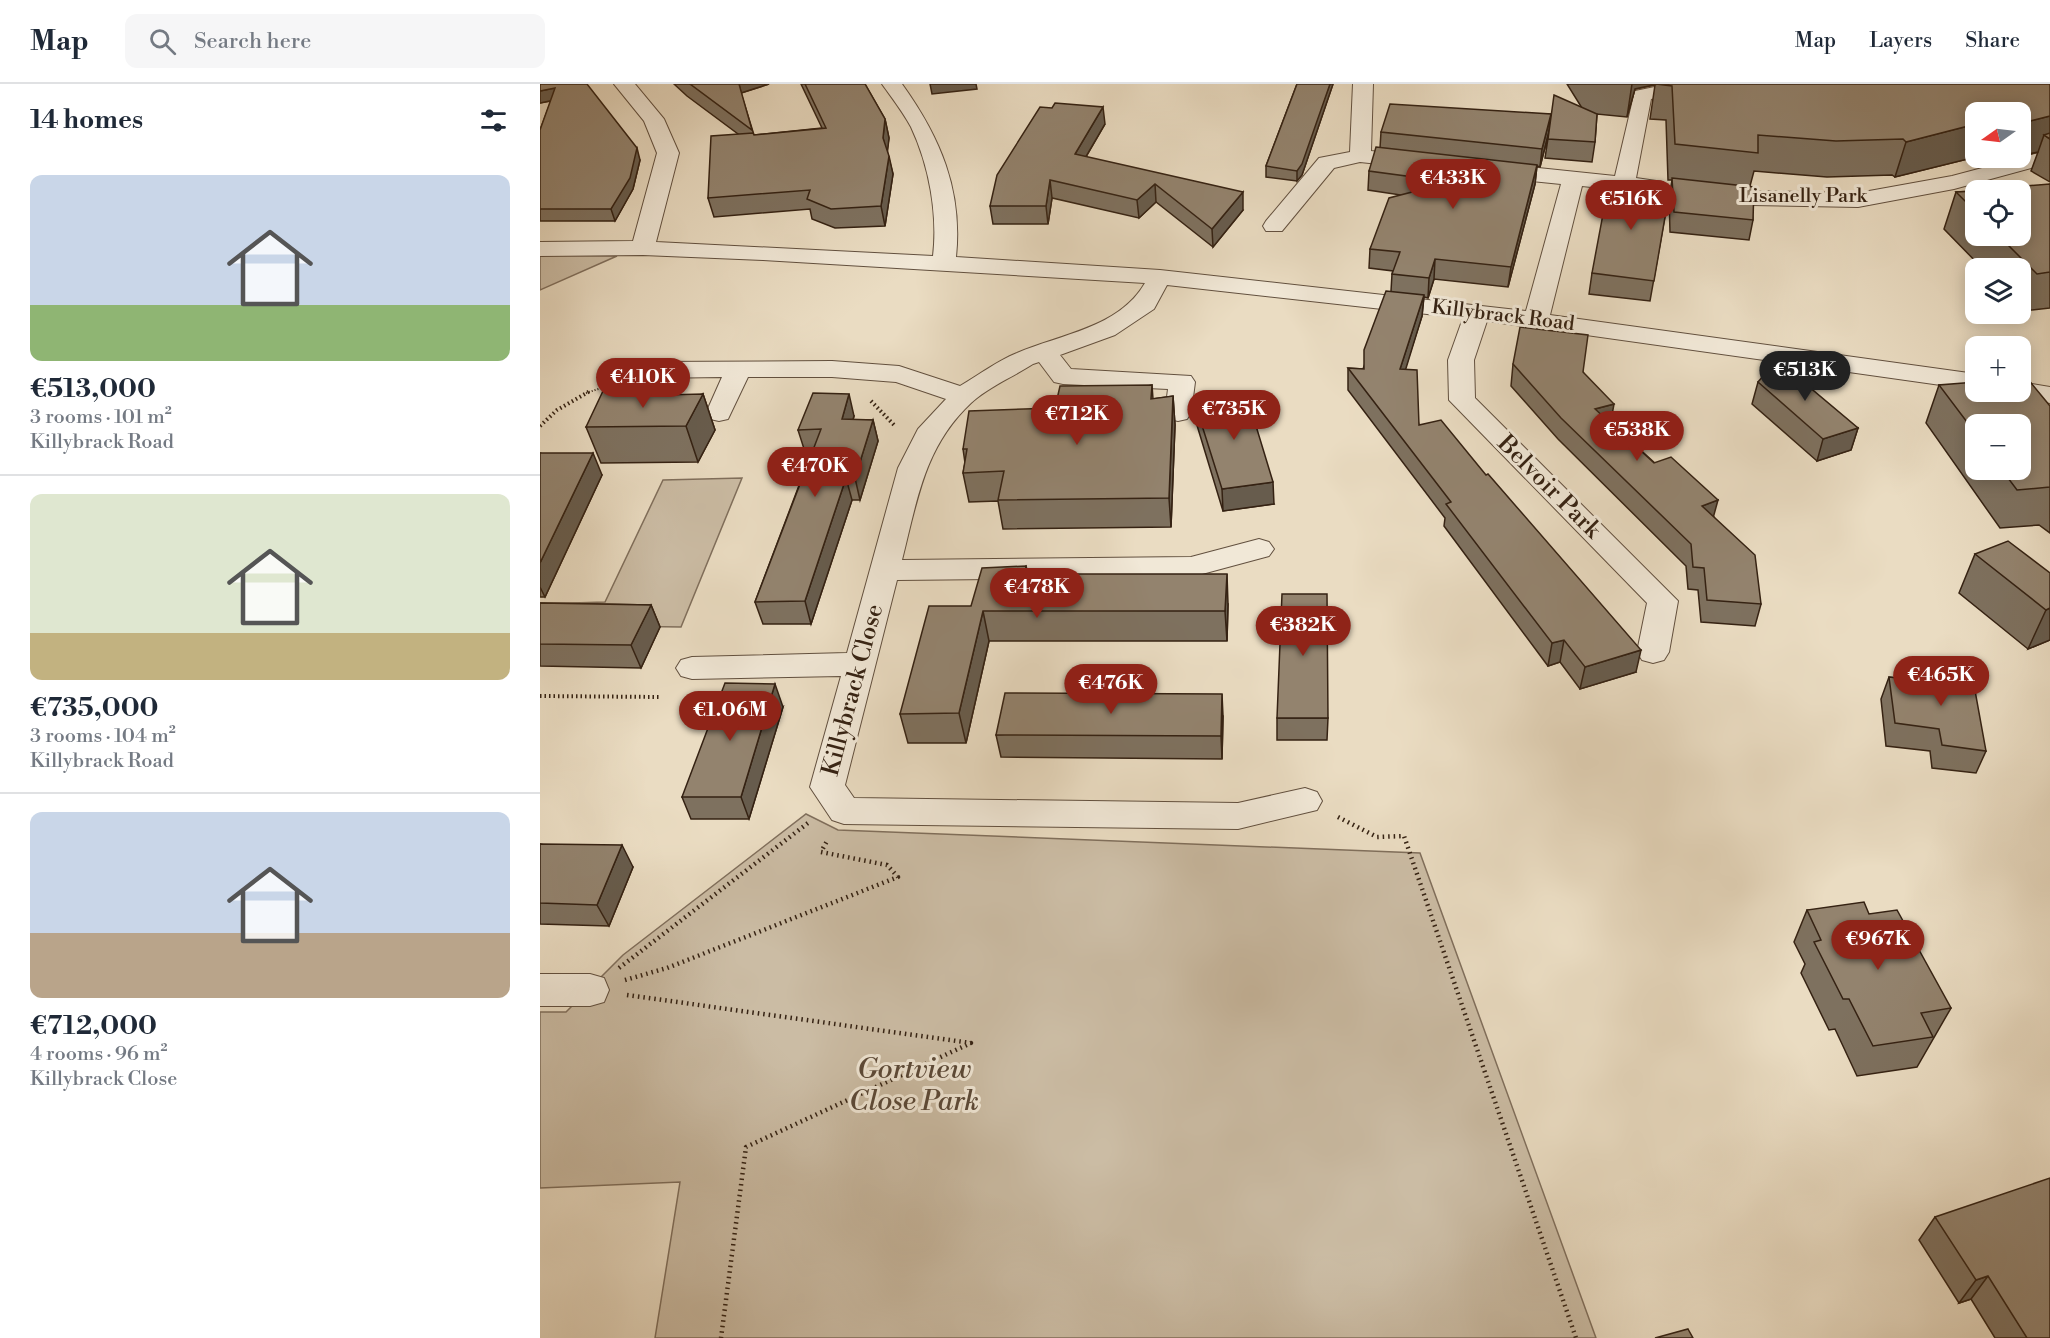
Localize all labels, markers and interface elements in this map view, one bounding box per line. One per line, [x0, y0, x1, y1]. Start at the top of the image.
search box [125, 14, 545, 68]
text: Map [30, 24, 89, 59]
icon: search [146, 25, 179, 58]
text: Search here [194, 28, 311, 55]
text: Map [1795, 28, 1836, 54]
text: Layers [1869, 28, 1932, 54]
text: Share [1965, 28, 2020, 54]
north arrow [1965, 102, 2031, 168]
map controls [1965, 102, 2031, 480]
text: 14 homes [30, 104, 143, 136]
icon: filters [477, 104, 510, 137]
pin: €433K [1411, 159, 1495, 210]
text: €433K [1420, 166, 1486, 191]
pin: €516K [1589, 180, 1673, 231]
button: locate [1965, 180, 2031, 246]
street label: Lisanelly Park [1739, 184, 1869, 209]
text: €516K [1599, 187, 1663, 212]
icon: home [216, 214, 324, 322]
button: layers [1965, 258, 2031, 324]
street label: Killybrack Road [1430, 295, 1577, 337]
button: + [1965, 336, 2031, 402]
pin: €513K [1763, 351, 1847, 402]
pin: €410K [601, 358, 685, 409]
text: €513K [1773, 358, 1837, 383]
text: €410K [610, 365, 676, 390]
text: €513,000 [30, 373, 156, 405]
pin: €735K [1192, 390, 1276, 441]
pin: €712K [1035, 395, 1119, 446]
text: €735K [1201, 397, 1267, 422]
text: €712K [1045, 402, 1109, 427]
text: 3 rooms · 101 m² [30, 405, 172, 430]
pin: €538K [1595, 411, 1679, 462]
button: − [1965, 414, 2031, 480]
text: €538K [1604, 418, 1670, 443]
street label: Belvoir Park [1490, 428, 1608, 546]
text: Killybrack Road [30, 430, 174, 455]
pin: €470K [773, 447, 857, 498]
text: €470K [781, 454, 849, 479]
icon: home [216, 533, 324, 641]
pin: €478K [995, 568, 1079, 619]
text: €478K [1004, 575, 1070, 600]
street label: Killybrack Close [816, 601, 890, 779]
pin: €382K [1261, 606, 1345, 657]
text: €382K [1270, 613, 1336, 638]
pin: €465K [1899, 656, 1983, 707]
text: €465K [1907, 663, 1975, 688]
pin: €476K [1069, 664, 1153, 715]
text: €476K [1078, 671, 1144, 696]
pin: €1.06M [681, 691, 779, 742]
text: €735,000 [30, 692, 158, 724]
text: €1.06M [693, 698, 767, 723]
text: 3 rooms · 104 m² [30, 724, 176, 749]
text: Killybrack Road [30, 749, 174, 774]
icon: home [216, 851, 324, 959]
pin: €967K [1836, 920, 1920, 971]
text: €967K [1845, 927, 1911, 952]
text: €712,000 [30, 1010, 157, 1042]
text: 4 rooms · 96 m² [30, 1042, 168, 1067]
park label: Gortview Close Park [849, 1052, 979, 1119]
text: Killybrack Close [30, 1067, 177, 1092]

